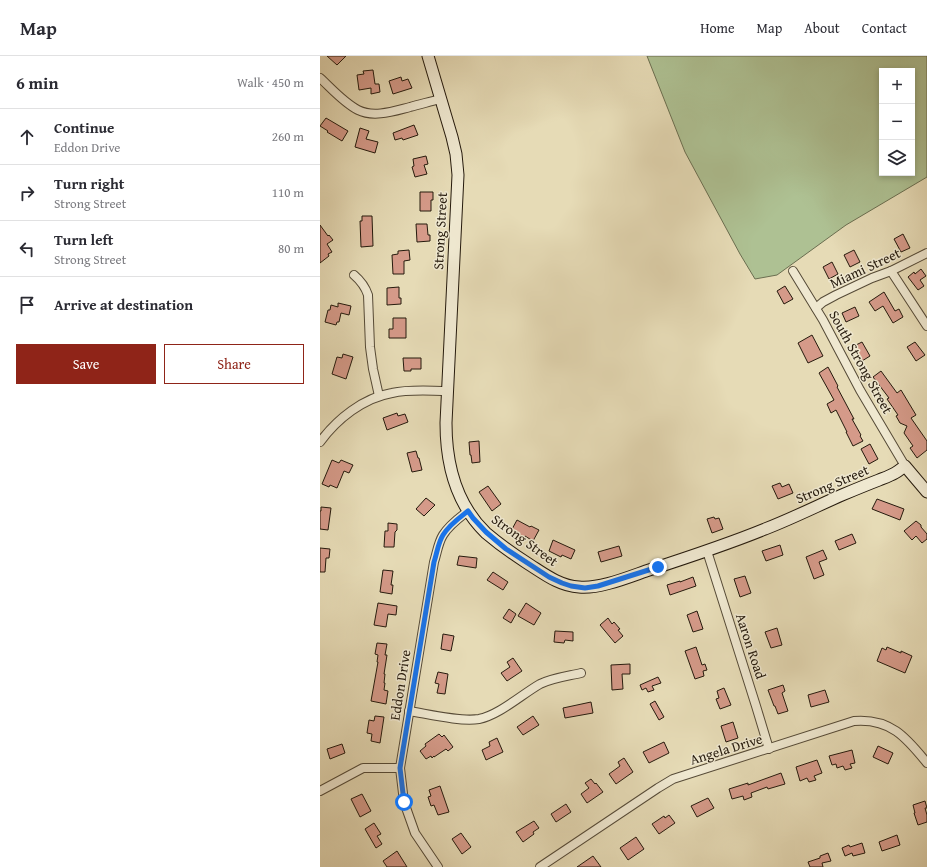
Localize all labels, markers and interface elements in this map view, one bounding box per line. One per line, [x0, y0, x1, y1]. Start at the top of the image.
text: Map [20, 14, 57, 42]
text: Home [700, 18, 735, 38]
text: Map [757, 18, 782, 38]
text: About [804, 18, 840, 38]
text: Contact [862, 18, 907, 38]
map controls [879, 68, 915, 176]
button: + [879, 68, 915, 104]
text: 6 min [16, 70, 58, 95]
text: Walk · 450 m [237, 73, 304, 92]
button: − [879, 104, 915, 140]
text: Continue [54, 117, 115, 138]
icon: ahead [16, 126, 38, 148]
text: 260 m [272, 127, 304, 146]
text: Eddon Drive [54, 138, 120, 157]
button: layers [879, 140, 915, 176]
text: Turn right [54, 173, 125, 194]
icon: right [16, 182, 38, 204]
text: 110 m [272, 183, 304, 202]
street label: Strong Street [428, 192, 452, 270]
text: Strong Street [54, 194, 126, 213]
text: Turn left [54, 229, 113, 250]
icon: left [16, 238, 38, 260]
text: 80 m [278, 239, 304, 258]
street label: Miami Street [826, 243, 904, 293]
text: Strong Street [54, 250, 126, 269]
icon: arrive [16, 294, 38, 316]
text: Arrive at destination [54, 294, 193, 315]
street label: South Strong Street [824, 307, 898, 417]
button: Save [16, 344, 156, 384]
button: Share [164, 344, 304, 384]
street label: Strong Street [792, 460, 872, 508]
street label: Strong Street [488, 509, 562, 571]
route end [649, 558, 667, 576]
street label: Aaron Road [731, 611, 771, 682]
street label: Eddon Drive [385, 648, 416, 722]
street label: Angela Drive [687, 728, 765, 770]
route start [395, 793, 413, 811]

